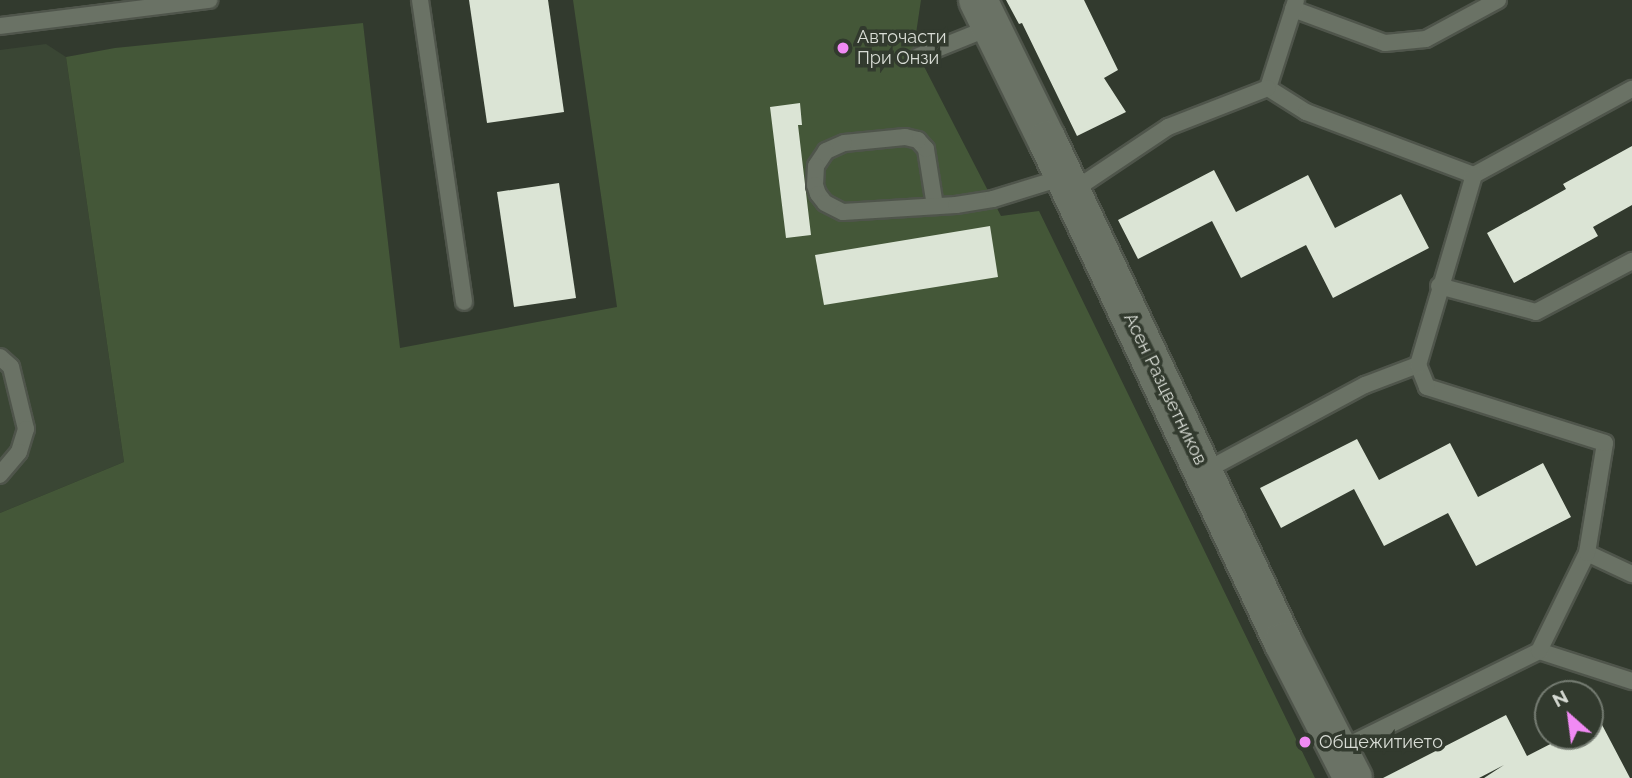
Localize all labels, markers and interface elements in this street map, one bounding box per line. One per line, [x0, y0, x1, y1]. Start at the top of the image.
place label: Авточасти При Онзи [857, 27, 946, 70]
marker: Авточасти При Онзи [835, 40, 851, 56]
street label: Асен Разцветников [1119, 310, 1211, 468]
north arrow [1534, 680, 1604, 750]
text: N [1549, 685, 1572, 711]
place label: Общежитието [1319, 731, 1443, 753]
marker: Общежитието [1297, 734, 1313, 750]

